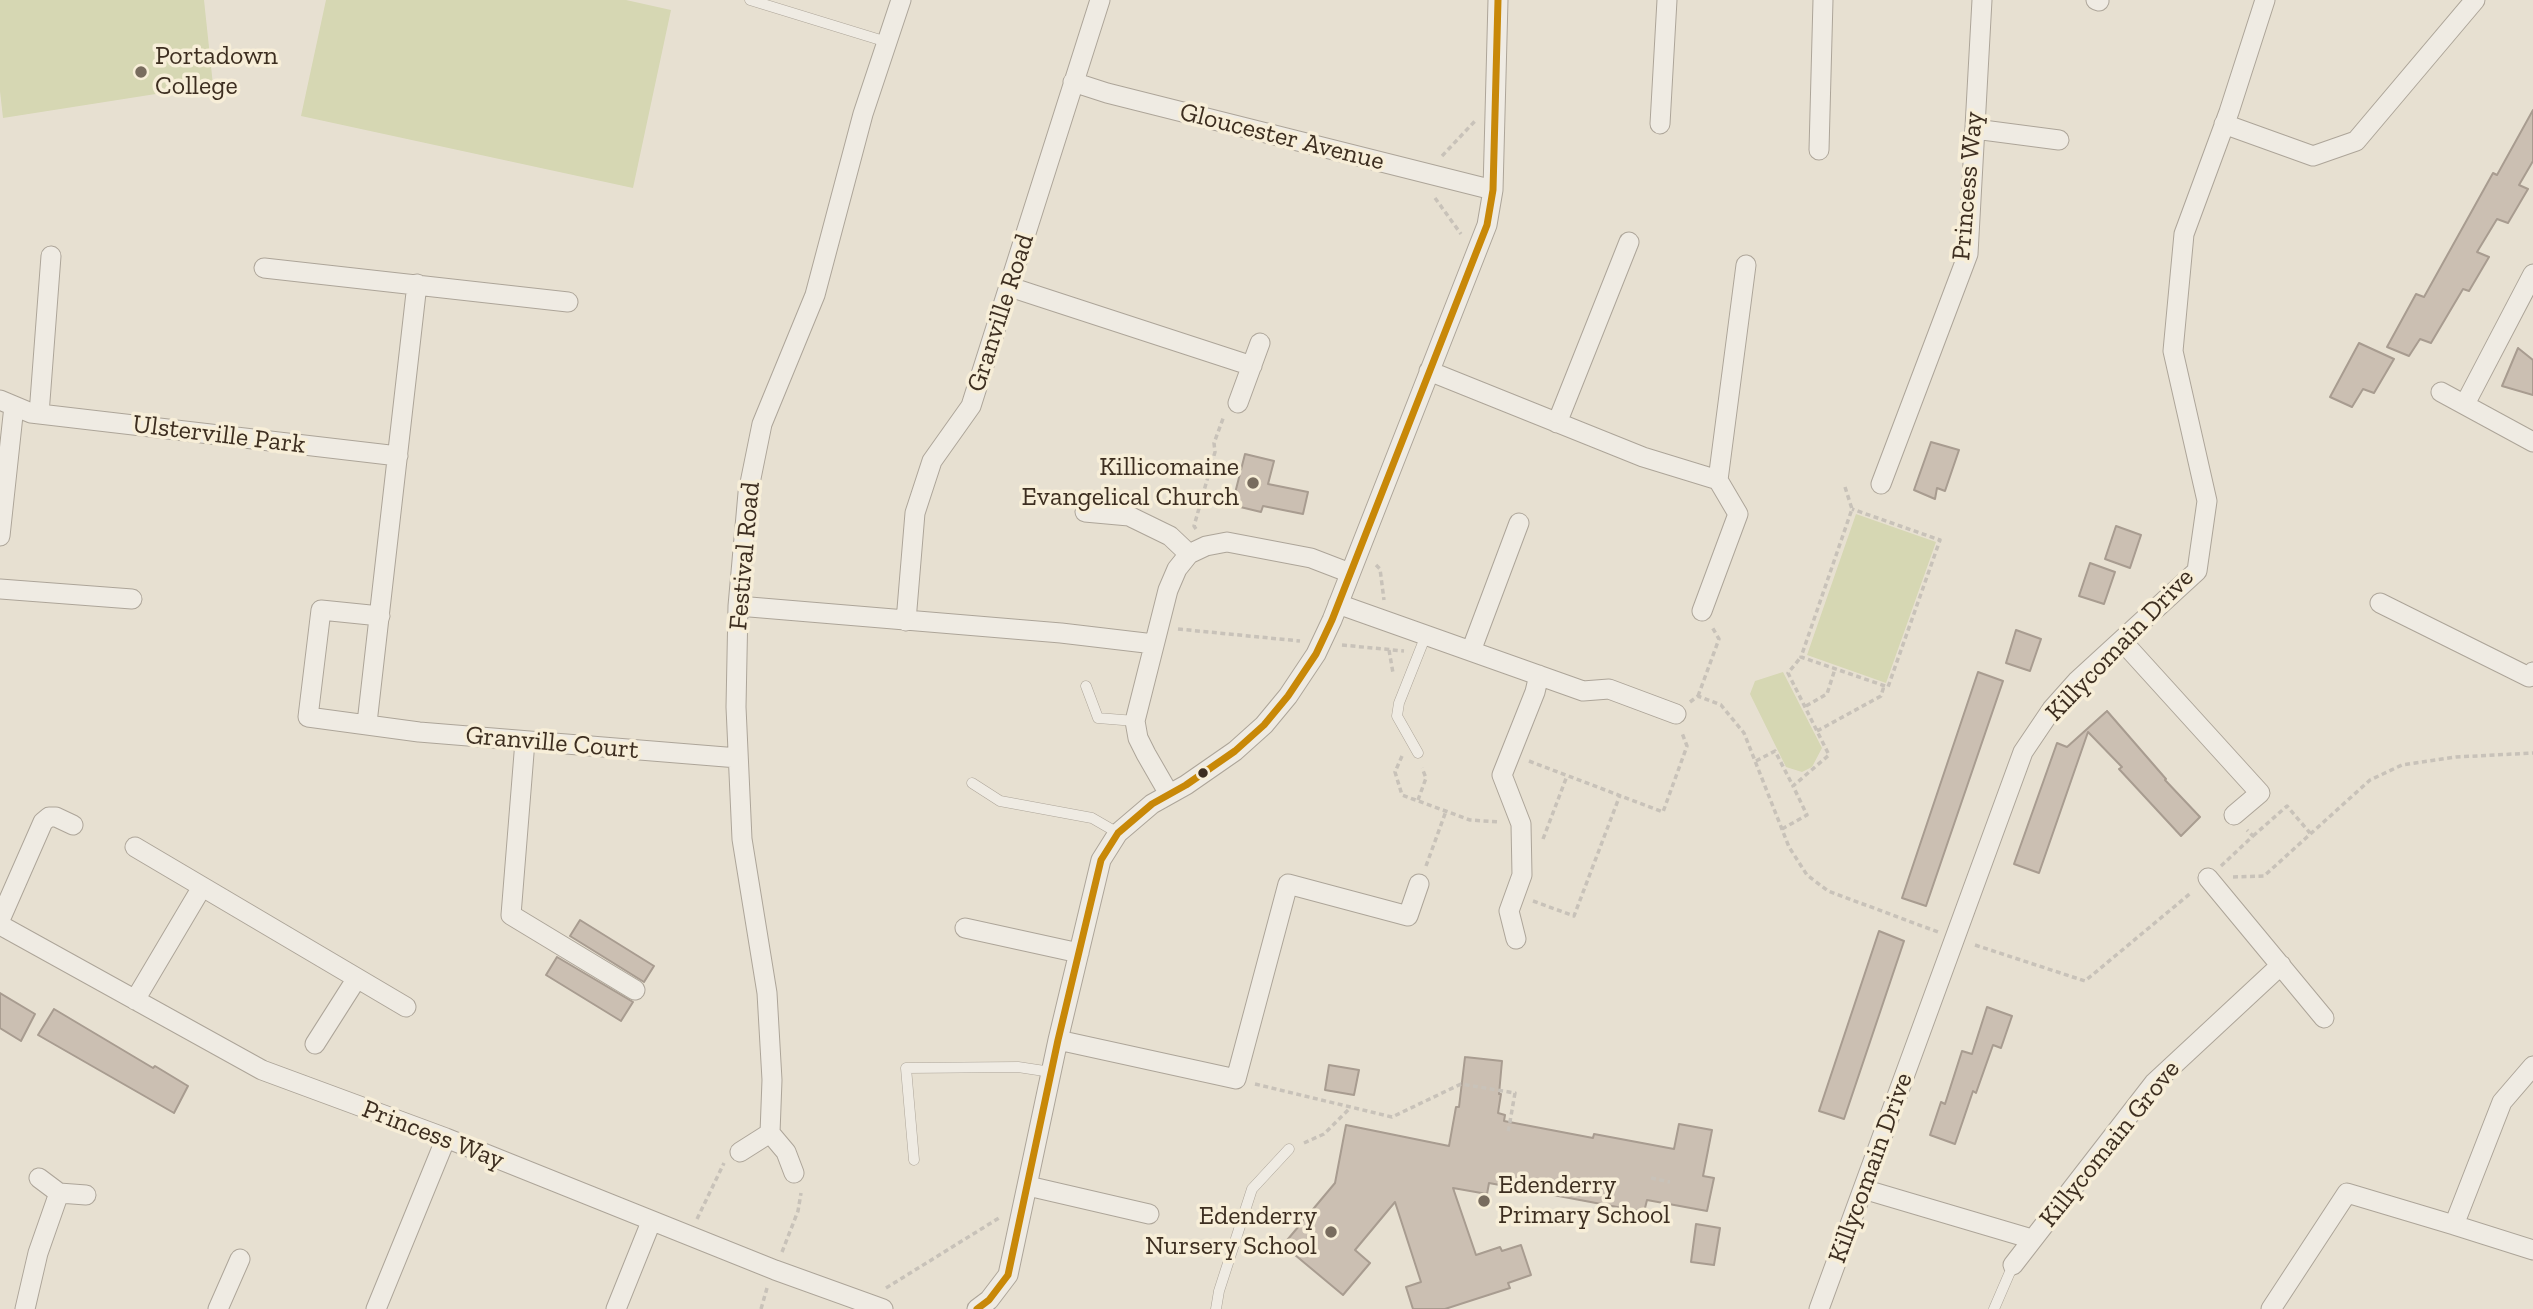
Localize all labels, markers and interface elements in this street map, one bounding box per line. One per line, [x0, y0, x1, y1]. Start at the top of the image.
place label: Portadown College [155, 41, 278, 102]
marker: Portadown College [133, 64, 149, 80]
street label: Gloucester Avenue [1177, 97, 1387, 177]
street label: Princess Way [1946, 110, 1990, 262]
street label: Granville Road [961, 230, 1041, 396]
street label: Ulsterville Park [131, 409, 307, 461]
place label: Killicomaine Evangelical Church [1022, 452, 1239, 514]
marker: Killicomaine Evangelical Church [1245, 475, 1261, 491]
street label: Festival Road [723, 481, 767, 631]
street label: Killycomain Drive [2039, 562, 2201, 728]
street label: Granville Court [464, 720, 640, 766]
unlabelled marker [1196, 766, 1210, 780]
street label: Killycomain Grove [2033, 1054, 2187, 1234]
street label: Killycomain Drive [1822, 1069, 1920, 1267]
street label: Princess Way [358, 1094, 508, 1176]
place label: Edenderry Primary School [1498, 1170, 1670, 1232]
marker: Edenderry Primary School [1476, 1193, 1492, 1209]
place label: Edenderry Nursery School [1145, 1201, 1317, 1262]
marker: Edenderry Nursery School [1323, 1224, 1339, 1240]

